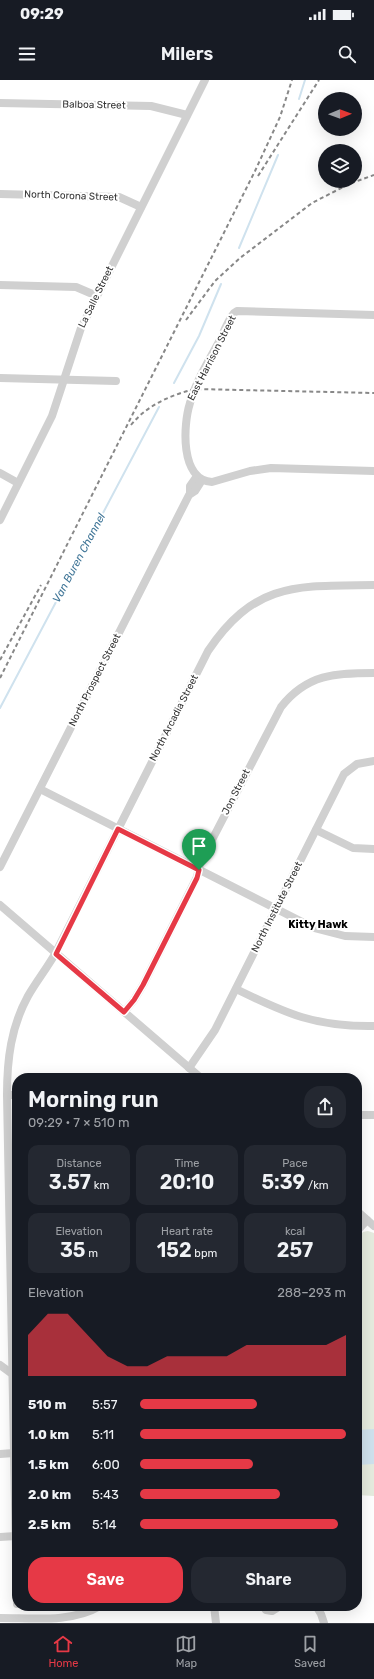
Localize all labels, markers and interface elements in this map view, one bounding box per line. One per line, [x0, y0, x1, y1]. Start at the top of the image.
text: 09:29 [20, 5, 64, 23]
icon: menu [16, 43, 38, 65]
text: Milers [161, 43, 213, 65]
icon: search [336, 43, 358, 65]
north arrow [318, 92, 362, 136]
map controls [318, 92, 362, 188]
street label: Balboa Street [62, 98, 126, 112]
button: layers [318, 144, 362, 188]
street label: North Corona Street [24, 188, 118, 204]
street label: La Salle Street [76, 264, 116, 330]
street label: East Harrison Street [185, 313, 239, 403]
water label: Van Buren Channel [50, 511, 108, 605]
street label: North Prospect Street [66, 632, 124, 728]
street label: North Arcadia Street [147, 673, 201, 763]
street label: Jon Street [219, 767, 253, 817]
pin [182, 829, 216, 870]
icon: arrive [188, 835, 210, 857]
street label: North Institute Street [249, 860, 305, 954]
district label: Kitty Hawk [288, 918, 348, 931]
text: Morning run [28, 1086, 159, 1113]
button: share [304, 1086, 346, 1128]
text: 09:29 · 7 × 510 m [28, 1115, 130, 1130]
text: Distance [56, 1157, 102, 1170]
text: Time [175, 1157, 199, 1170]
text: Pace [282, 1157, 308, 1170]
text: 3.57 [49, 1170, 91, 1194]
text: 20:10 [160, 1170, 214, 1194]
text: 5:39 [261, 1170, 305, 1194]
text: km [91, 1179, 109, 1192]
text: /km [305, 1179, 329, 1192]
text: Elevation [55, 1225, 103, 1238]
text: Heart rate [161, 1225, 213, 1238]
text: kcal [285, 1225, 305, 1238]
text: 35 [60, 1238, 86, 1262]
text: 152 [157, 1238, 192, 1262]
text: 257 [277, 1238, 313, 1262]
text: m [86, 1247, 98, 1260]
text: bpm [192, 1247, 217, 1260]
text: Elevation [28, 1285, 84, 1300]
text: 288–293 m [277, 1285, 346, 1300]
text: 510 m [28, 1397, 66, 1412]
text: 5:57 [92, 1397, 117, 1412]
text: 1.0 km [28, 1427, 69, 1442]
text: 5:11 [92, 1427, 114, 1442]
text: 1.5 km [28, 1457, 69, 1472]
text: 6:00 [92, 1457, 120, 1472]
text: 2.0 km [28, 1487, 71, 1502]
text: 5:43 [92, 1487, 119, 1502]
text: 2.5 km [28, 1517, 71, 1532]
text: 5:14 [92, 1517, 117, 1532]
button: Save [28, 1557, 183, 1603]
button: Share [191, 1557, 346, 1603]
tab: Home [48, 1633, 79, 1670]
tab: Map [175, 1633, 197, 1670]
tab: Saved [294, 1633, 326, 1670]

